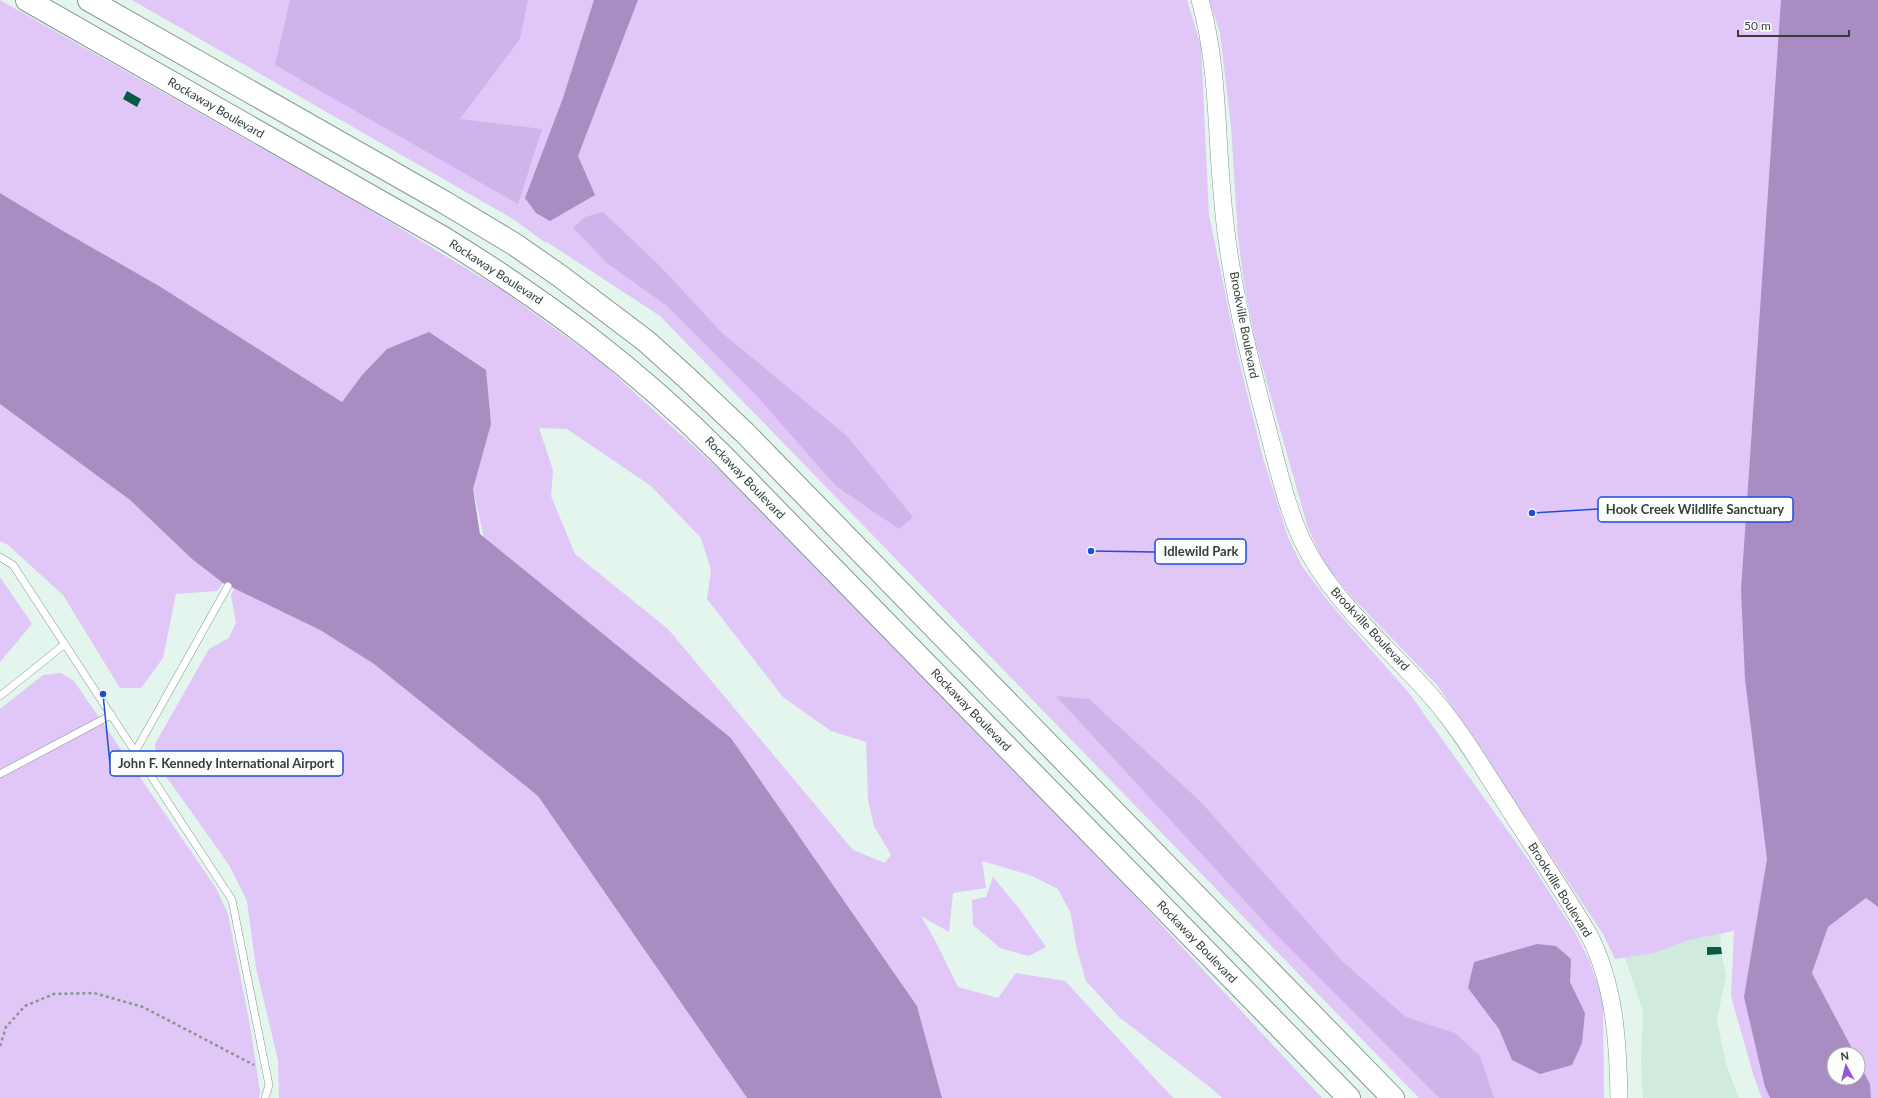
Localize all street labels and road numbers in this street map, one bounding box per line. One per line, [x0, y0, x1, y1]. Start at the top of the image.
street label: Rockaway Boulevard [165, 74, 267, 141]
street label: Rockaway Boulevard [447, 236, 546, 308]
street label: Brookville Boulevard [1227, 270, 1262, 380]
street label: Rockaway Boulevard [702, 433, 789, 522]
street label: Brookville Boulevard [1328, 584, 1413, 674]
street label: Rockaway Boulevard [928, 665, 1015, 754]
street label: Brookville Boulevard [1525, 840, 1596, 940]
street label: Rockaway Boulevard [1154, 897, 1241, 986]

